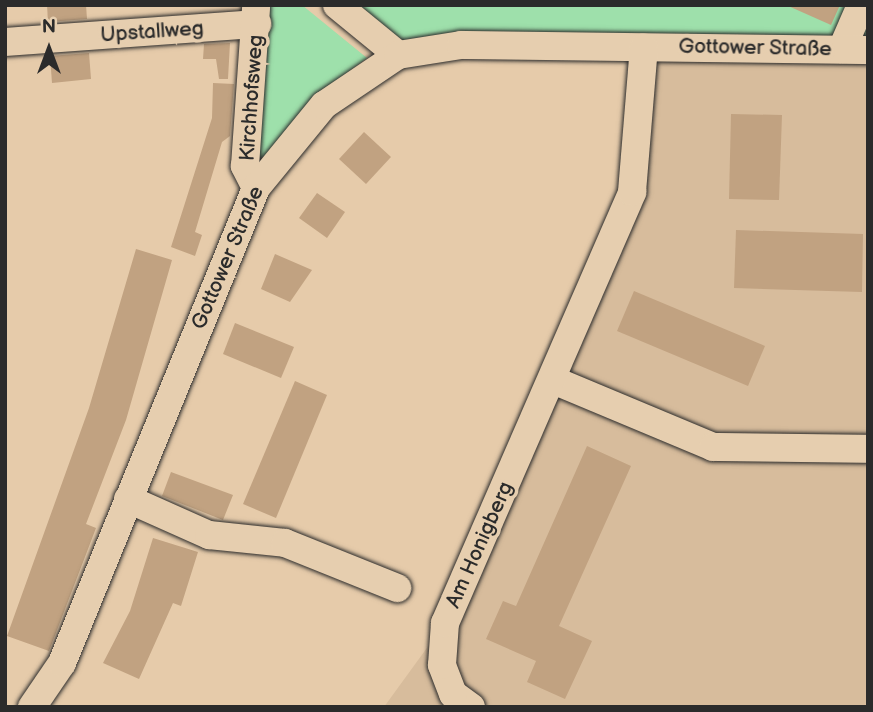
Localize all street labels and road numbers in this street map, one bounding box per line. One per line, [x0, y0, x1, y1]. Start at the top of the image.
street label: Upstallweg [99, 16, 205, 48]
street label: Kirchhofsweg [235, 34, 269, 162]
street label: Gottower Straße [678, 34, 832, 62]
street label: Gottower Straße [186, 182, 270, 334]
street label: Am Honigberg [441, 478, 519, 612]

